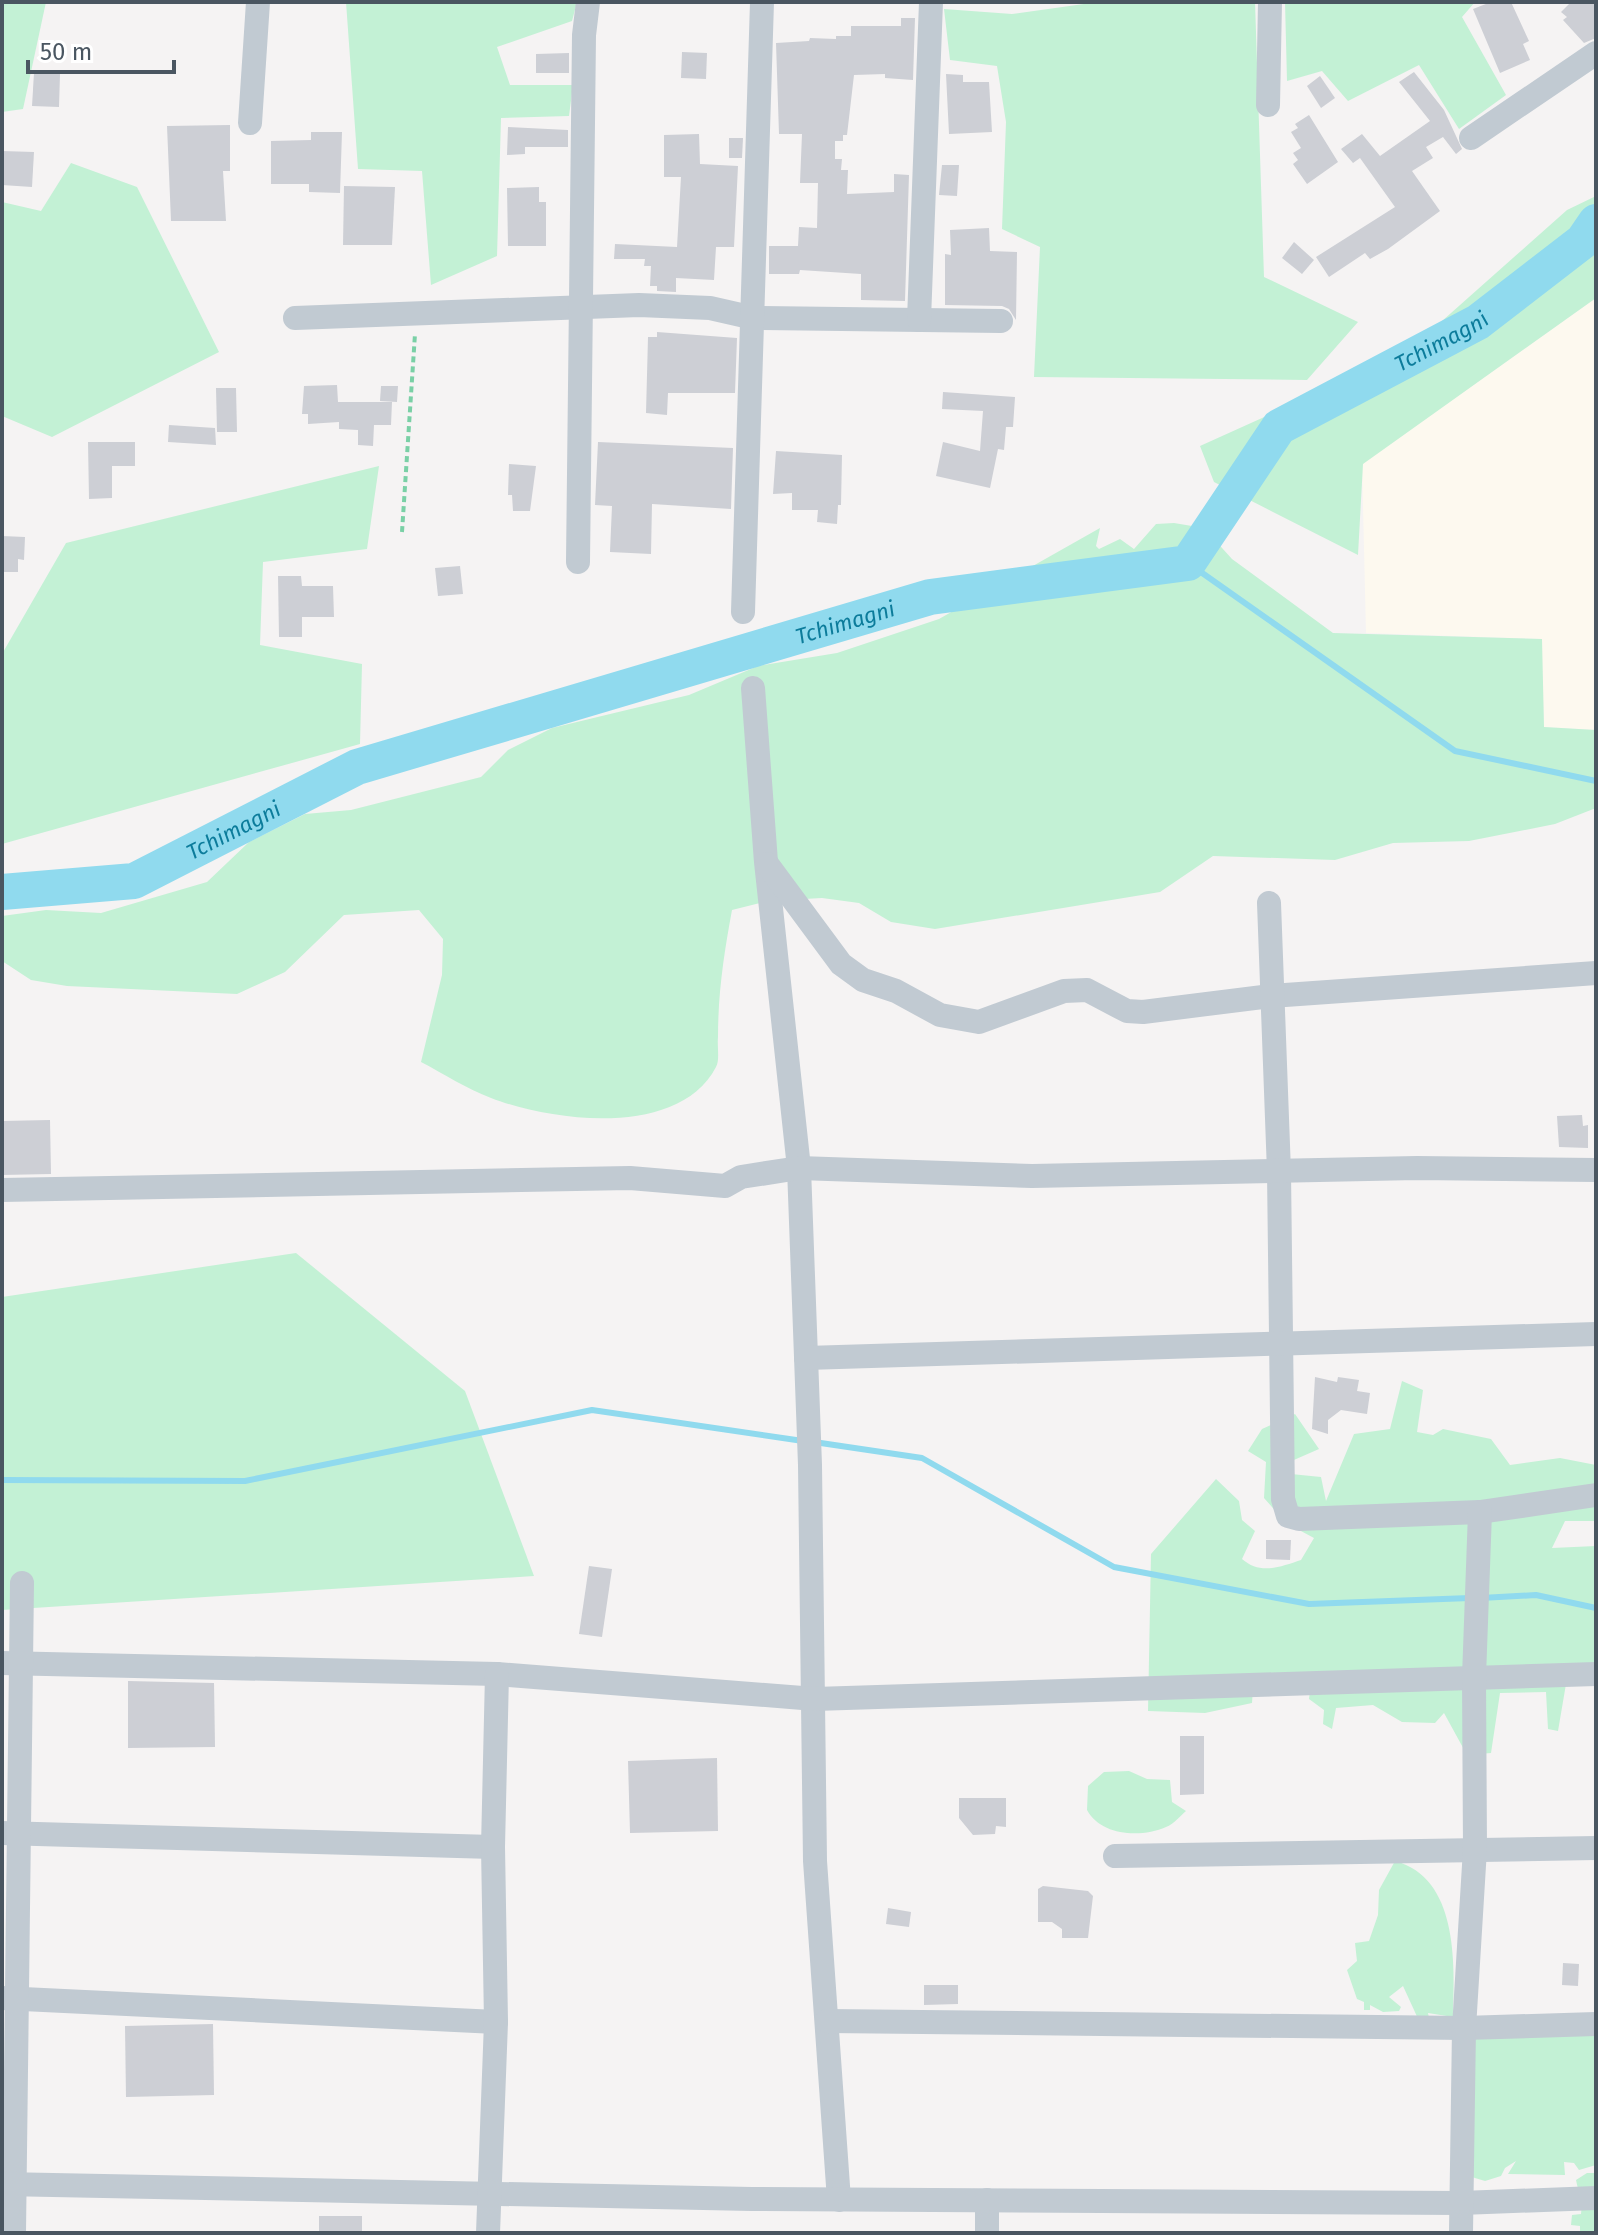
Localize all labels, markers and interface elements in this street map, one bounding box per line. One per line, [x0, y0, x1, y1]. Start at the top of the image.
scale bar [28, 24, 174, 74]
text: 50 m [40, 38, 92, 66]
water label: Tchimagni [1390, 306, 1494, 378]
water label: Tchimagni [792, 595, 898, 650]
water label: Tchimagni [182, 795, 285, 866]

